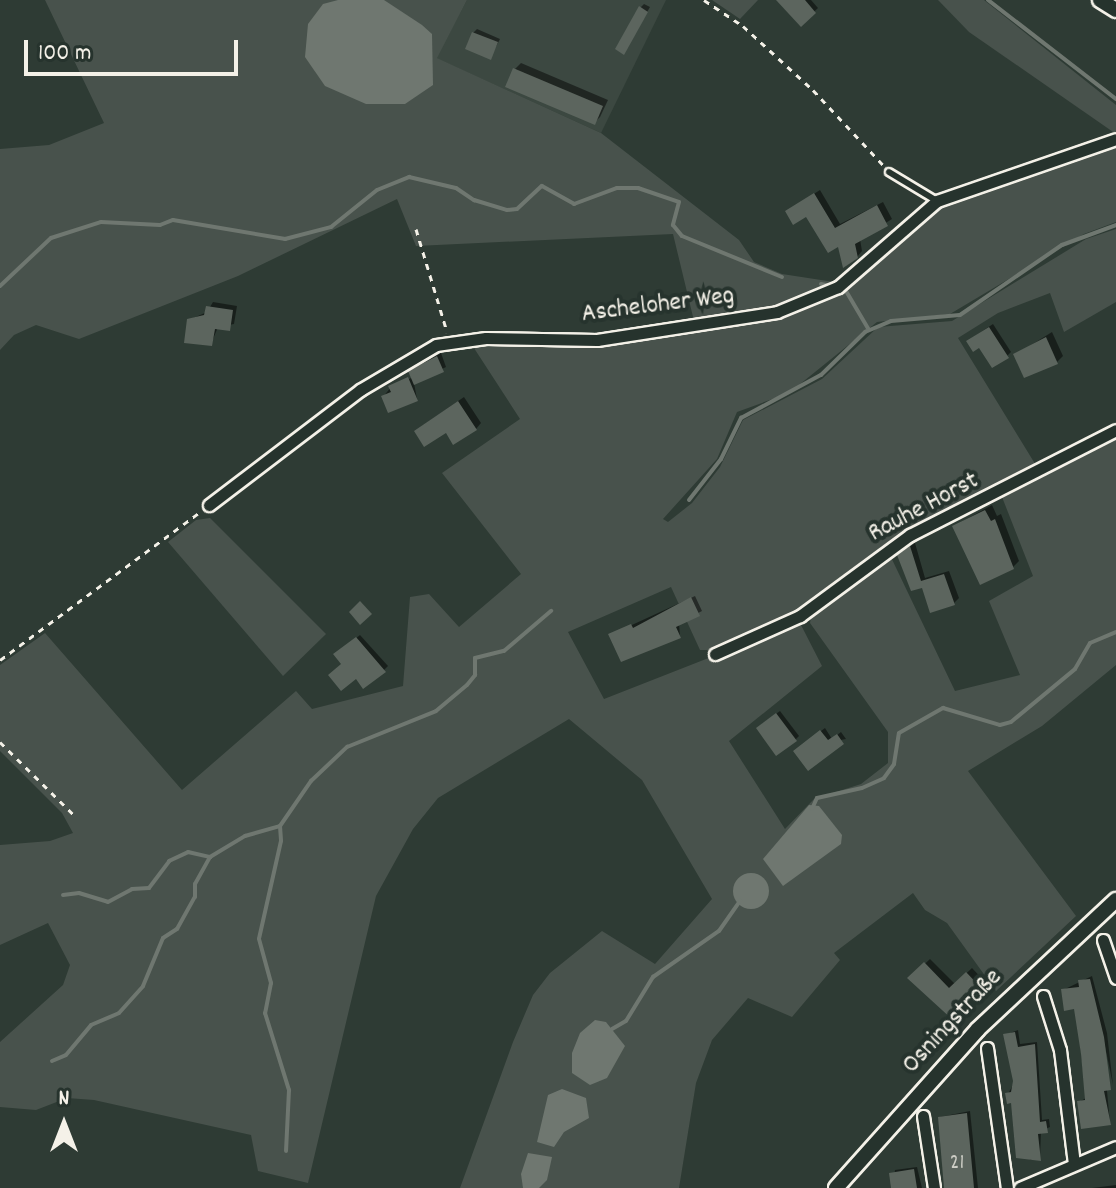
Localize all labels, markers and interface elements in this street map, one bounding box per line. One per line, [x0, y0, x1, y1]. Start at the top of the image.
scale bar [28, 24, 242, 74]
text: 100 m [38, 37, 91, 71]
street label: Ascheloher Weg [580, 281, 736, 331]
street label: Rauhe Horst [864, 466, 984, 550]
street label: Osningstraße [897, 963, 1009, 1081]
north arrow [24, 1084, 104, 1164]
text: N [59, 1084, 69, 1115]
house number: 21 [950, 1151, 964, 1177]

